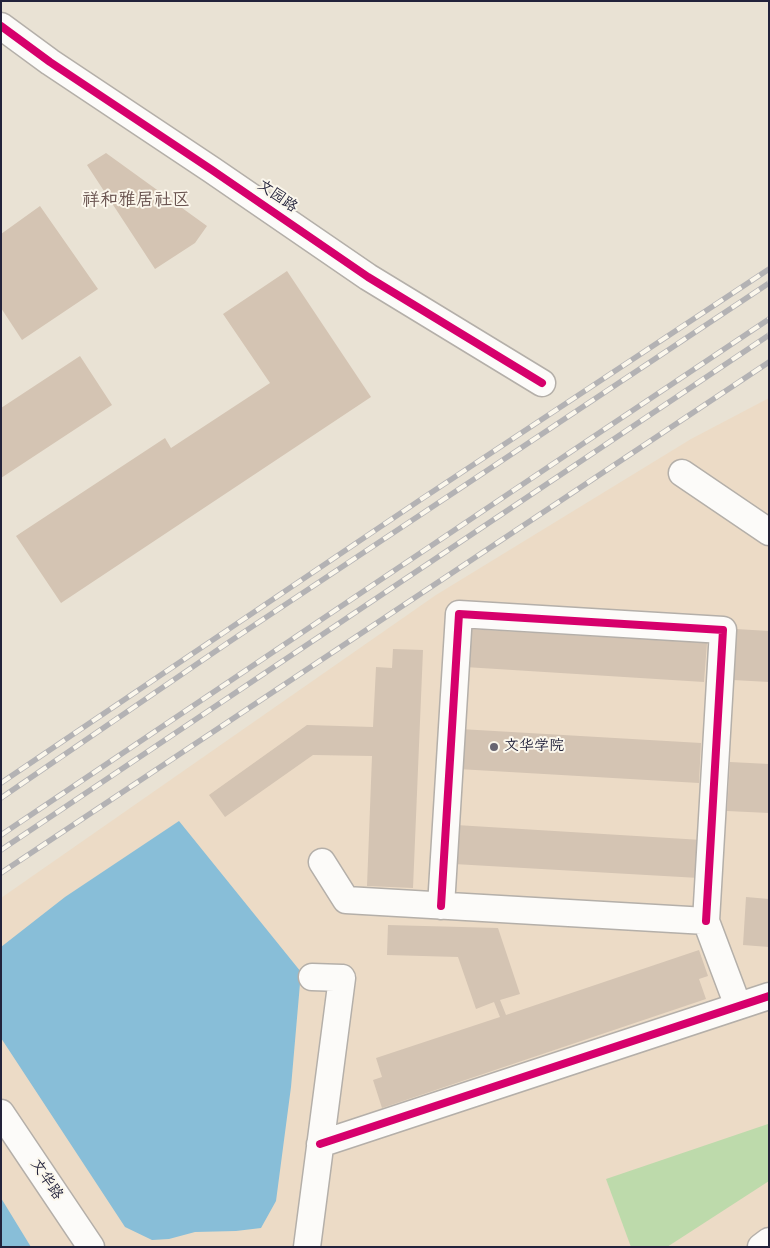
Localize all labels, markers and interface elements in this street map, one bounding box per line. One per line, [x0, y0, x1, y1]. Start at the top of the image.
street label: 文园路 [253, 177, 301, 217]
district label: 祥和雅居社区 [82, 190, 190, 212]
place label: 文华学院 [504, 738, 564, 756]
marker: 文华学院 [488, 741, 500, 753]
street label: 文华路 [26, 1156, 66, 1204]

